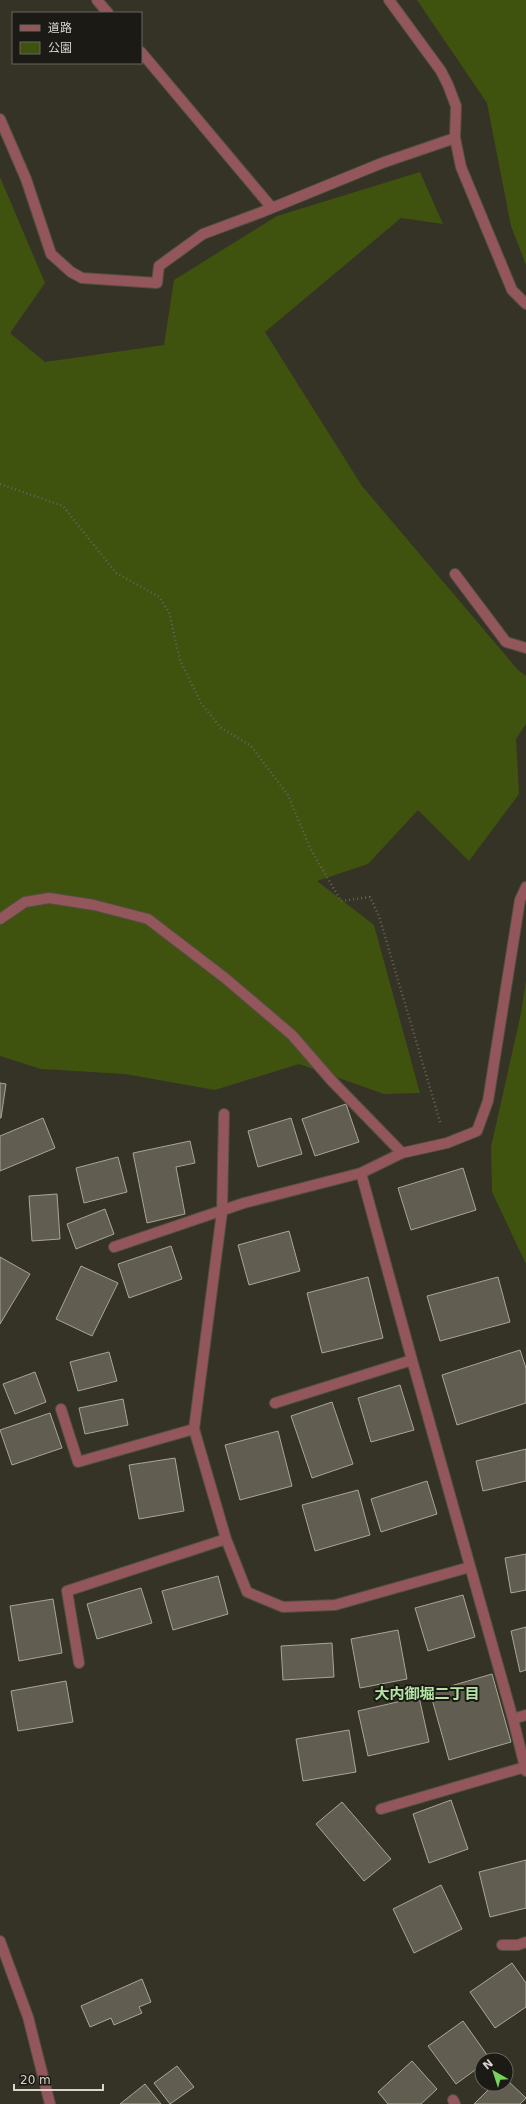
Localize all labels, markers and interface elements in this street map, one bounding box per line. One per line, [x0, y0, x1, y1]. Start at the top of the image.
legend [12, 12, 142, 64]
text: 道路 [48, 21, 72, 35]
text: 公園 [48, 41, 72, 55]
district label: 大内御堀二丁目 [374, 1685, 480, 1703]
north arrow [474, 2052, 514, 2092]
text: N [480, 2057, 496, 2073]
scale bar [14, 2066, 103, 2092]
text: 20 m [20, 2073, 51, 2087]

